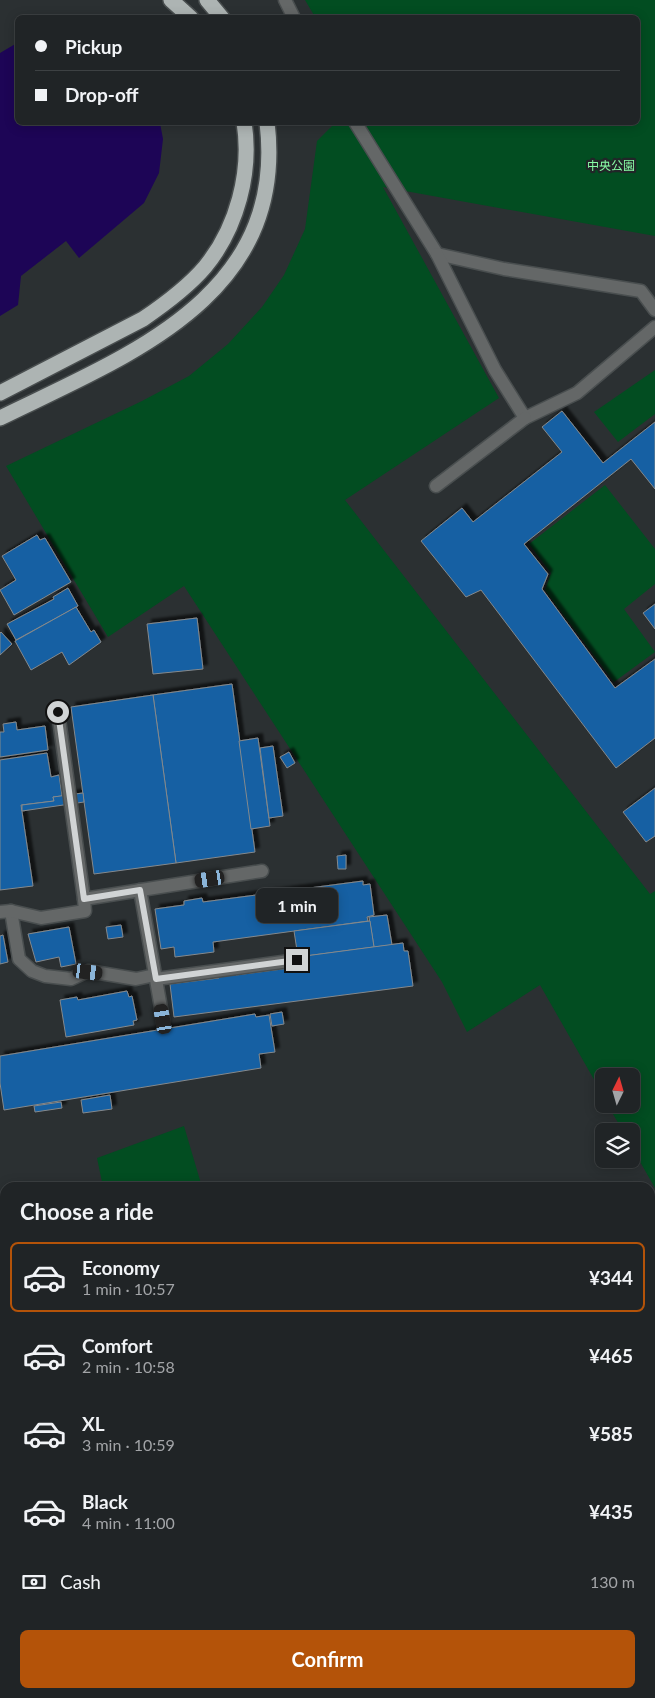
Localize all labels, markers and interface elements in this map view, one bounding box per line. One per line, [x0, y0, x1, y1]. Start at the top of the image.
text: Pickup [65, 35, 122, 58]
text: Drop-off [65, 83, 139, 106]
park label: 中央公園 [587, 158, 635, 173]
route start [47, 701, 69, 723]
car [194, 869, 225, 889]
callout: 1 min [256, 888, 338, 922]
text: 1 min [277, 896, 317, 915]
route end [286, 949, 308, 971]
car [72, 963, 103, 981]
car [153, 1003, 172, 1035]
north arrow [595, 1068, 640, 1112]
map controls [595, 1068, 640, 1168]
button: layers [595, 1123, 640, 1168]
text: Choose a ride [20, 1198, 154, 1225]
icon: car [22, 1255, 67, 1300]
text: Economy [82, 1256, 160, 1279]
text: ¥344 [589, 1266, 633, 1289]
text: 1 min · 10:57 [82, 1279, 175, 1298]
icon: car [22, 1333, 67, 1378]
text: Comfort [82, 1334, 153, 1357]
text: ¥465 [589, 1344, 633, 1367]
text: 2 min · 10:58 [82, 1357, 175, 1376]
icon: car [22, 1411, 67, 1456]
text: XL [82, 1412, 105, 1435]
text: ¥585 [589, 1422, 633, 1445]
text: 3 min · 10:59 [82, 1435, 175, 1454]
icon: car [22, 1489, 67, 1534]
text: Black [82, 1490, 128, 1513]
text: ¥435 [589, 1500, 633, 1523]
text: 4 min · 11:00 [82, 1513, 175, 1532]
icon: cash [20, 1568, 48, 1596]
text: Cash [60, 1570, 101, 1593]
text: 130 m [590, 1572, 635, 1591]
button: Confirm [20, 1630, 635, 1688]

